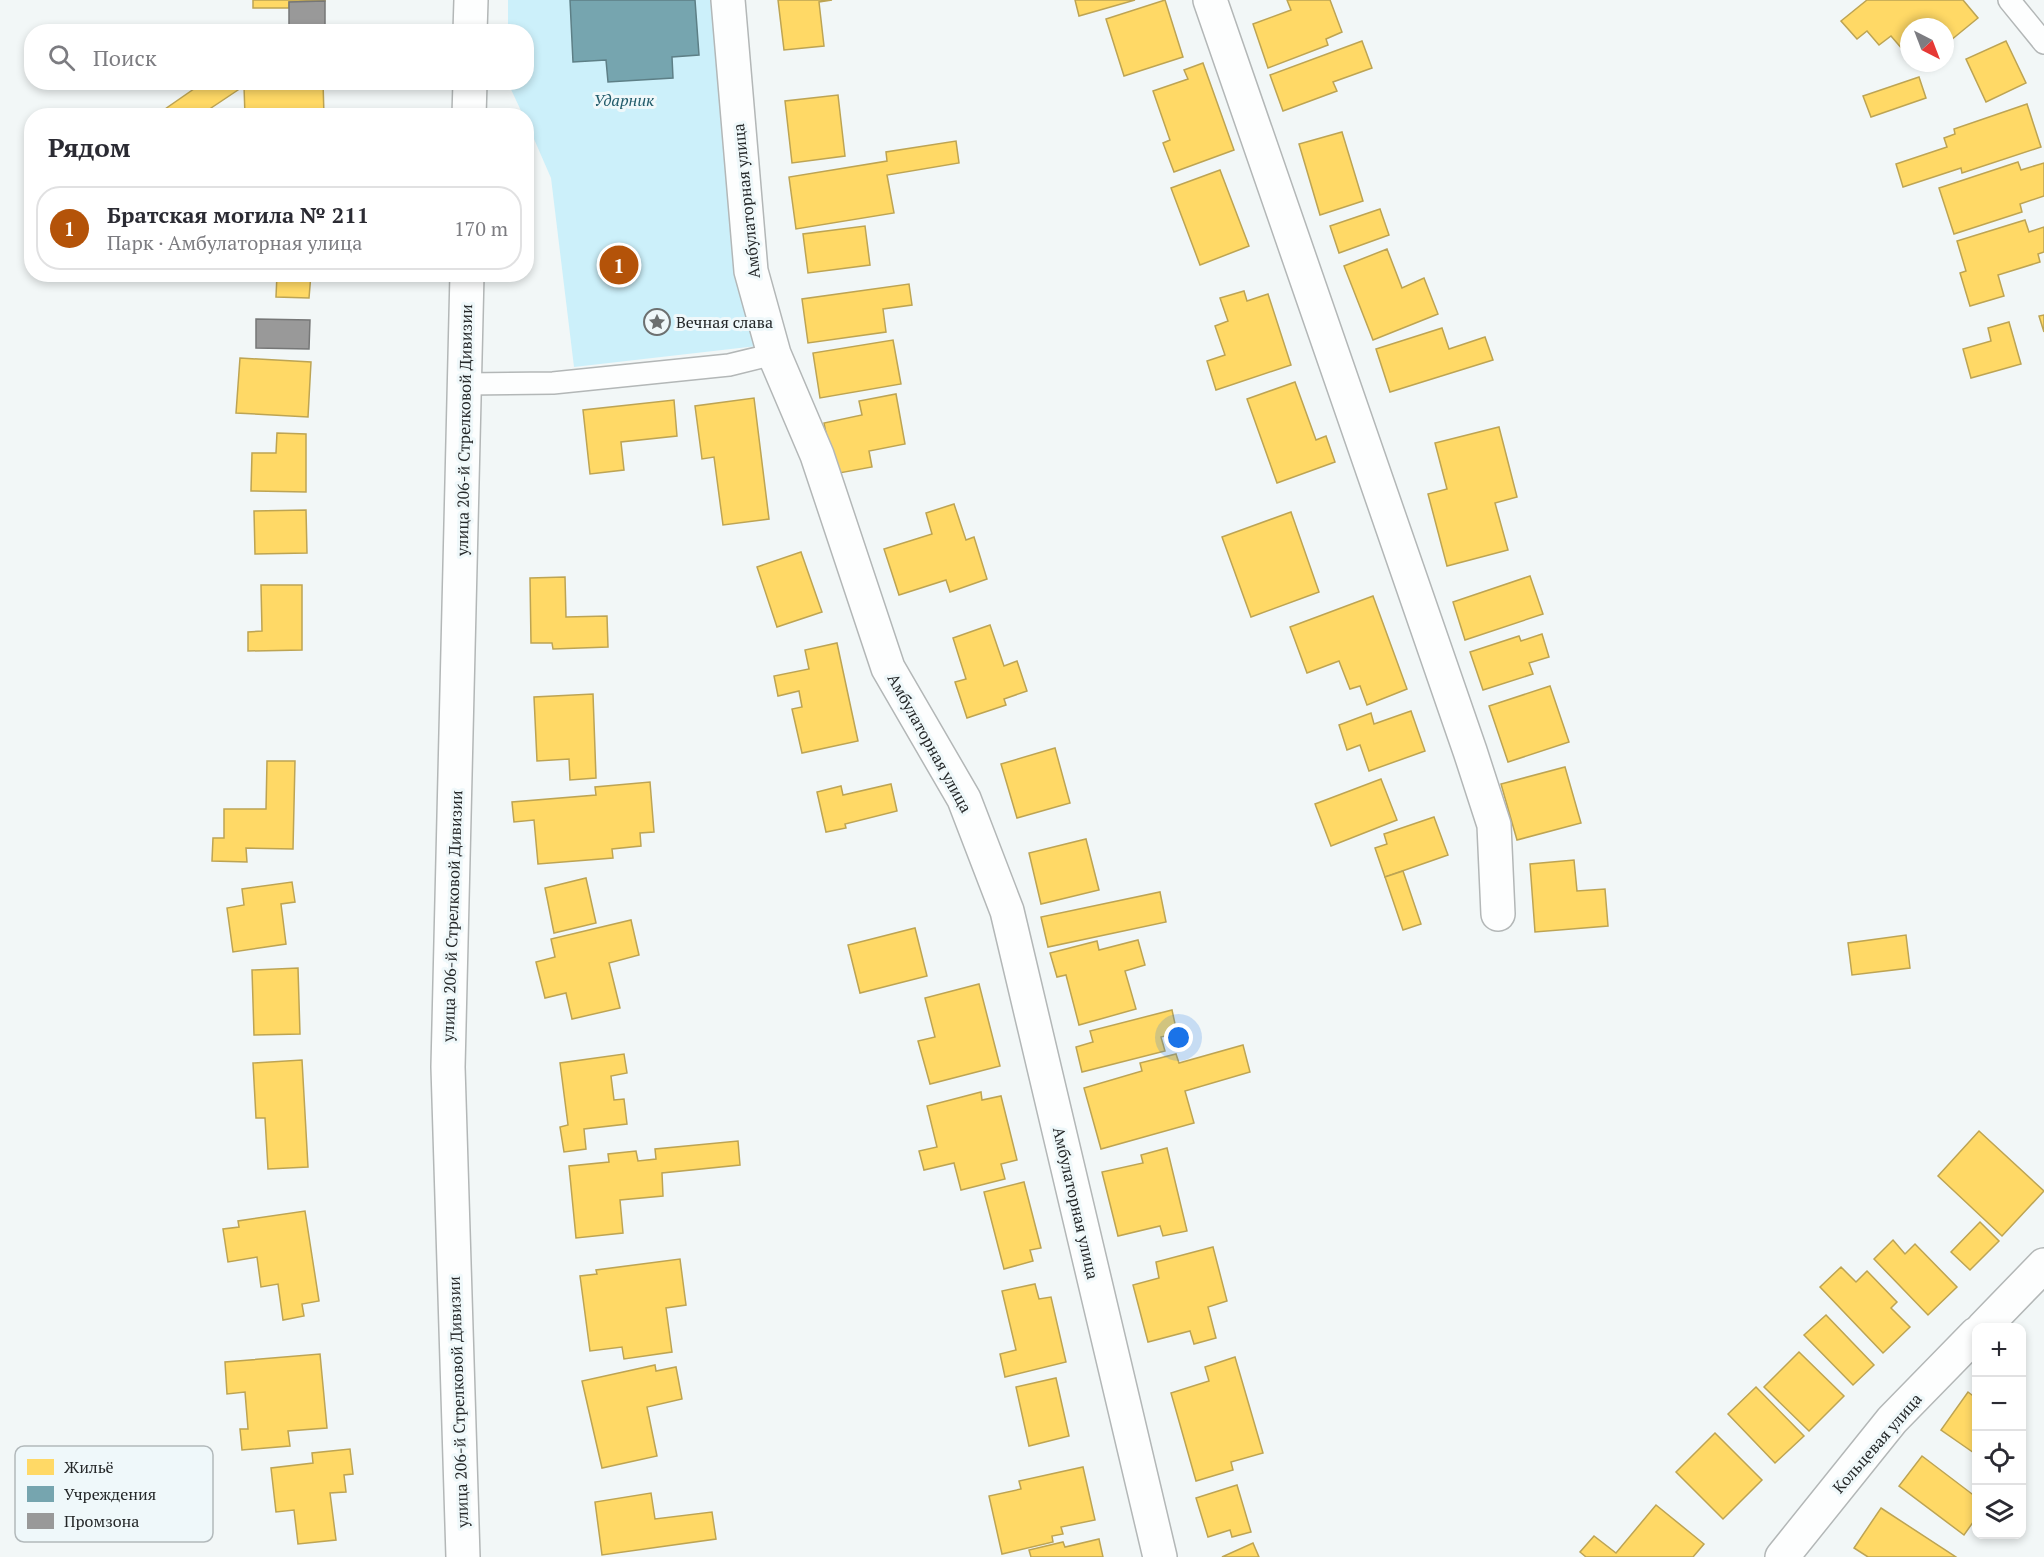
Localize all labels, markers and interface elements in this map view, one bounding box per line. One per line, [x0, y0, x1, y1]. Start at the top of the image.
north arrow [1900, 18, 1954, 72]
search box [24, 24, 534, 90]
icon: search [45, 41, 78, 74]
text: Поиск [93, 43, 157, 72]
park label: Ударник [594, 89, 654, 111]
street label: Амбулаторная улица [727, 122, 765, 280]
text: Рядом [48, 130, 131, 164]
text: Братская могила № 211 [107, 200, 369, 229]
text: 1 [64, 215, 75, 242]
text: 170 m [454, 215, 508, 242]
text: Парк · Амбулаторная улица [107, 229, 362, 256]
pin: 1 [600, 242, 638, 288]
street label: улица 206-й Стрелковой Дивизии [451, 304, 477, 557]
place icon: Вечная слава [642, 307, 672, 337]
place label: Вечная слава [676, 311, 773, 333]
street label: Амбулаторная улица [883, 670, 977, 816]
street label: улица 206-й Стрелковой Дивизии [437, 790, 467, 1043]
your location [1164, 1023, 1193, 1052]
street label: Амбулаторная улица [1048, 1125, 1104, 1281]
street label: улица 206-й Стрелковой Дивизии [443, 1276, 473, 1529]
map controls [1972, 1323, 2026, 1539]
button: + [1972, 1323, 2026, 1377]
button: − [1972, 1377, 2026, 1431]
street label: Кольцевая улица [1827, 1388, 1927, 1498]
button: locate [1972, 1431, 2026, 1485]
legend [15, 1446, 213, 1542]
text: Жильё [64, 1456, 114, 1478]
text: Учреждения [64, 1483, 156, 1505]
button: layers [1972, 1485, 2026, 1539]
text: Промзона [64, 1510, 139, 1532]

